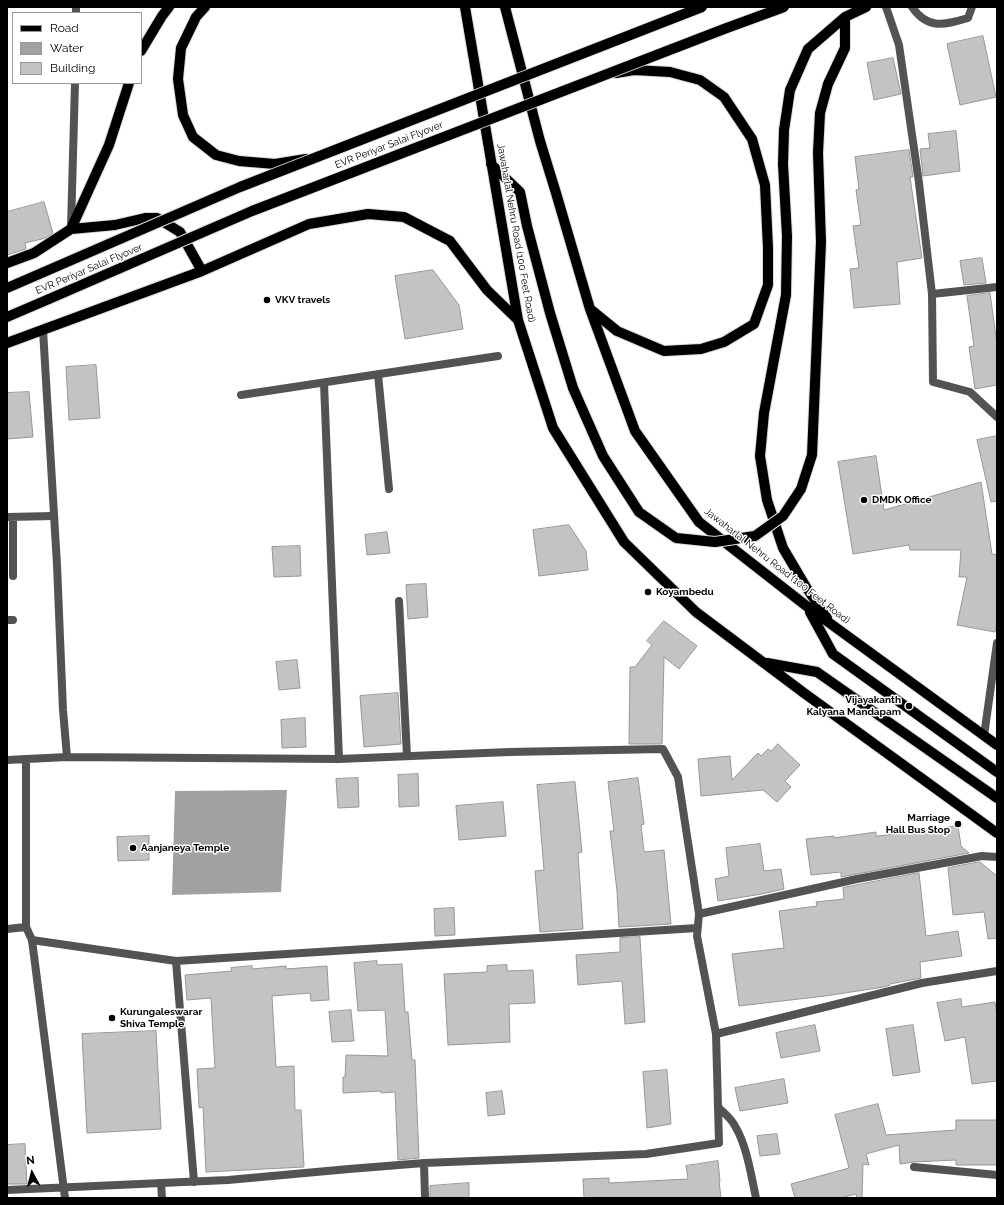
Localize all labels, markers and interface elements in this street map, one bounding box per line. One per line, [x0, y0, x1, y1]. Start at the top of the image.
legend [12, 12, 142, 84]
text: Road [50, 21, 79, 35]
text: Water [50, 41, 84, 55]
text: Building [50, 61, 96, 75]
street label: EVR Periyar Salai Flyover [333, 119, 445, 171]
street label: Jawaharlal Nehru Road (100 Feet Road) [494, 143, 538, 323]
street label: EVR Periyar Salai Flyover [34, 241, 144, 297]
place label: VKV travels [275, 294, 330, 306]
marker: VKV travels [262, 295, 272, 305]
place label: DMDK Office [872, 494, 932, 506]
marker: DMDK Office [859, 495, 869, 505]
street label: Jawaharlal Nehru Road (100 Feet Road) [702, 506, 852, 626]
place label: Koyambedu [656, 586, 714, 598]
marker: Koyambedu [643, 587, 653, 597]
place label: Vijayakanth Kalyana Mandapam [806, 694, 901, 718]
marker: Vijayakanth Kalyana Mandapam [904, 701, 914, 711]
place label: Marriage Hall Bus Stop [886, 812, 950, 836]
marker: Marriage Hall Bus Stop [953, 819, 963, 829]
place label: Aanjaneya Temple [141, 842, 229, 854]
marker: Aanjaneya Temple [128, 843, 138, 853]
place label: Kurungaleswarar Shiva Temple [120, 1006, 202, 1030]
marker: Kurungaleswarar Shiva Temple [107, 1013, 117, 1023]
north arrow [12, 1153, 52, 1193]
text: N [26, 1154, 35, 1168]

